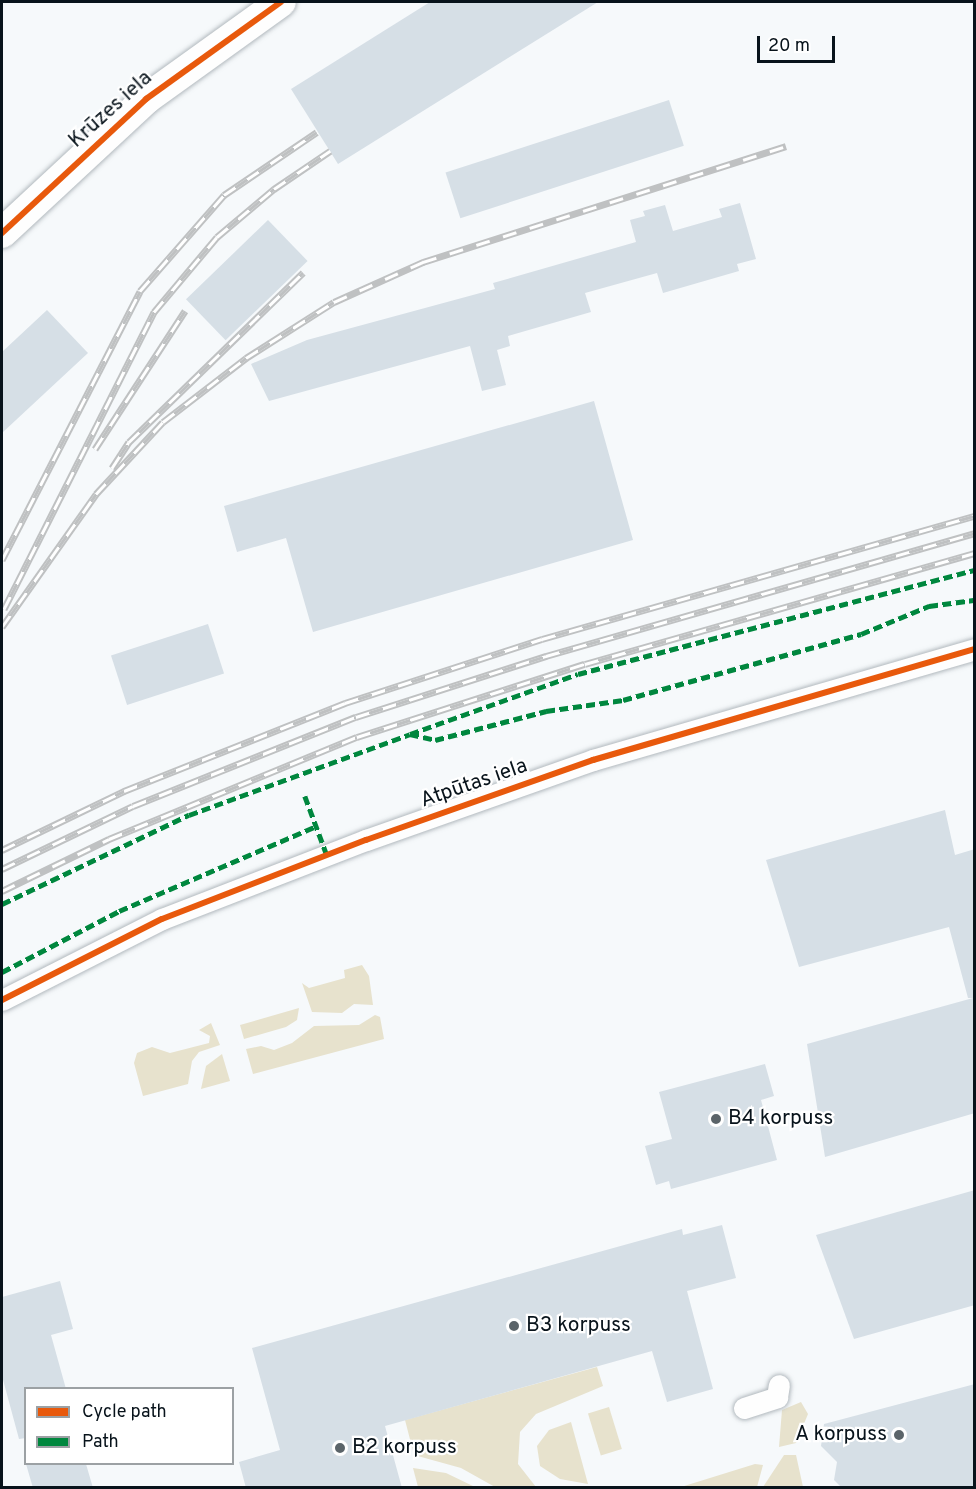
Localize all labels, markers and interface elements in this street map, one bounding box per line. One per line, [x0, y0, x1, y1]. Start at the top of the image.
scale bar [760, 24, 838, 62]
text: 20 m [768, 35, 810, 58]
street label: Krūzes iela [64, 66, 158, 154]
street label: Atpūtas iela [417, 754, 531, 814]
place label: B4 korpuss [728, 1106, 833, 1132]
marker: B4 korpuss [709, 1112, 723, 1126]
place label: B3 korpuss [526, 1313, 631, 1339]
marker: B3 korpuss [507, 1319, 521, 1333]
legend [24, 1387, 234, 1465]
text: Cycle path [82, 1401, 167, 1424]
place label: A korpuss [794, 1422, 887, 1448]
marker: A korpuss [892, 1428, 906, 1442]
text: Path [82, 1431, 119, 1454]
place label: B2 korpuss [352, 1435, 457, 1461]
marker: B2 korpuss [333, 1441, 347, 1455]

